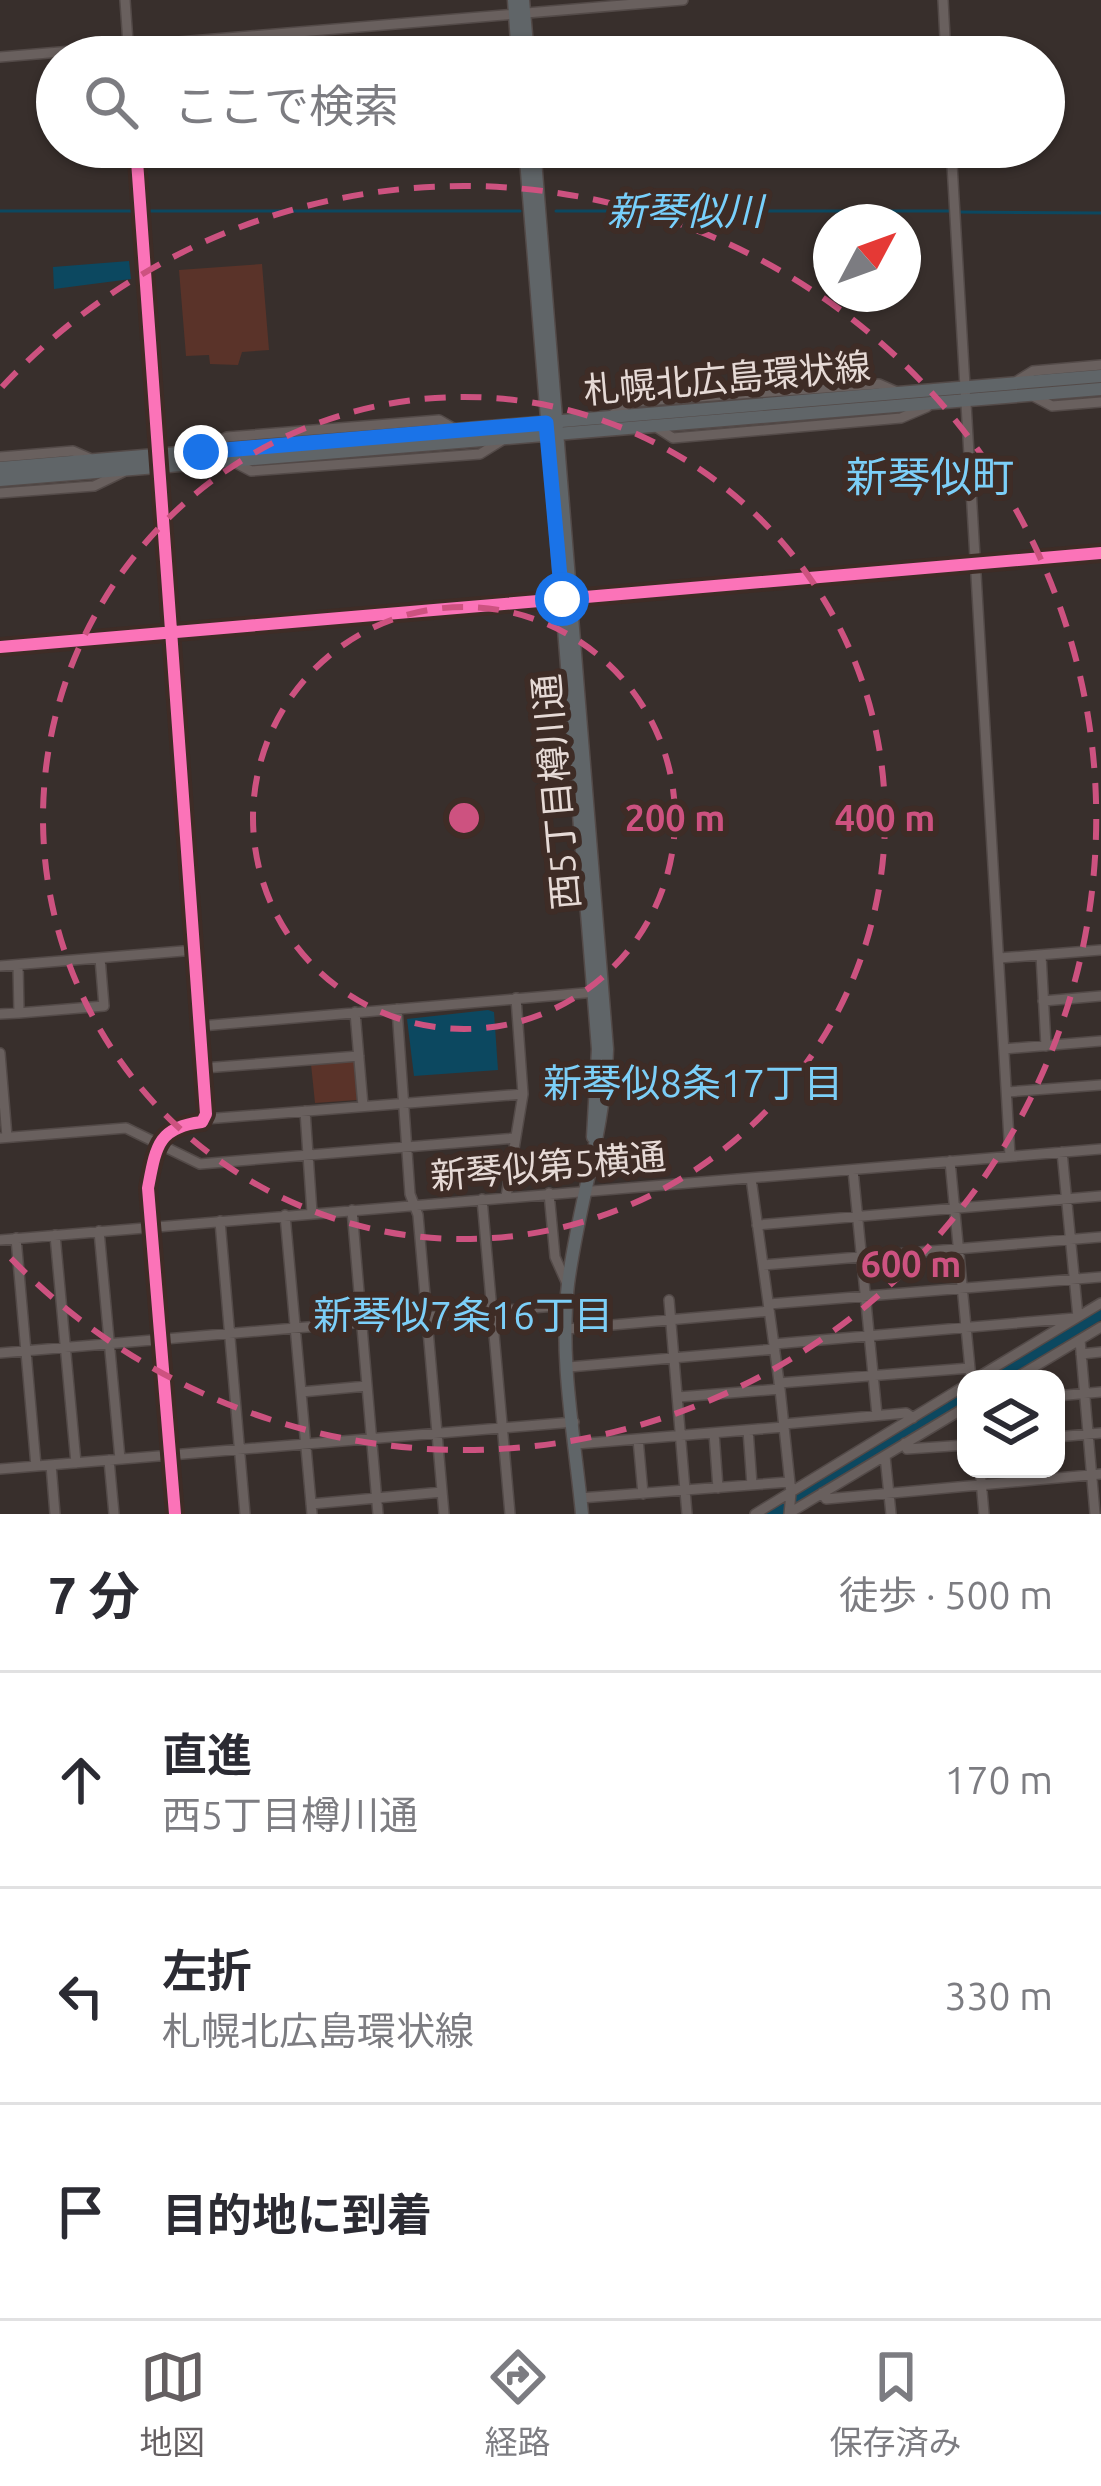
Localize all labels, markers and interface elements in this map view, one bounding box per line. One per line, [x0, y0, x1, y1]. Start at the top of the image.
search box [36, 36, 1065, 168]
icon: search [78, 69, 144, 135]
text: ここで検索 [174, 80, 399, 131]
water label: 新琴似川 [607, 189, 767, 232]
north arrow [813, 204, 921, 312]
street label: 札幌北広島環状線 [582, 345, 872, 410]
route end [174, 425, 228, 479]
district label: 新琴似町 [846, 453, 1014, 500]
route start [535, 572, 589, 626]
street label: 西5丁目樽川通 [525, 673, 586, 912]
centre of rings [443, 797, 485, 839]
text: 200 m [625, 797, 725, 838]
text: 400 m [835, 797, 935, 838]
district label: 新琴似8条17丁目 [543, 1061, 843, 1104]
street label: 新琴似第5横通 [428, 1135, 667, 1196]
text: 600 m [861, 1243, 961, 1284]
district label: 新琴似7条16丁目 [313, 1293, 613, 1336]
map controls [957, 1370, 1065, 1478]
button: layers [957, 1370, 1065, 1478]
text: 7 分 [48, 1566, 140, 1624]
text: 徒歩 · 500 m [839, 1573, 1053, 1616]
text: 直進 [162, 1729, 252, 1780]
icon: ahead [48, 1747, 114, 1813]
text: 170 m [944, 1758, 1053, 1801]
text: 西5丁目樽川通 [162, 1793, 418, 1836]
text: 左折 [162, 1945, 252, 1996]
icon: left [48, 1963, 114, 2029]
text: 330 m [944, 1974, 1053, 2017]
text: 札幌北広島環状線 [162, 2009, 474, 2052]
icon: arrive [48, 2179, 114, 2245]
text: 目的地に到着 [162, 2189, 432, 2240]
tab: 地図 [140, 2344, 206, 2464]
tab: 経路 [485, 2344, 551, 2464]
tab: 保存済み [830, 2344, 962, 2464]

